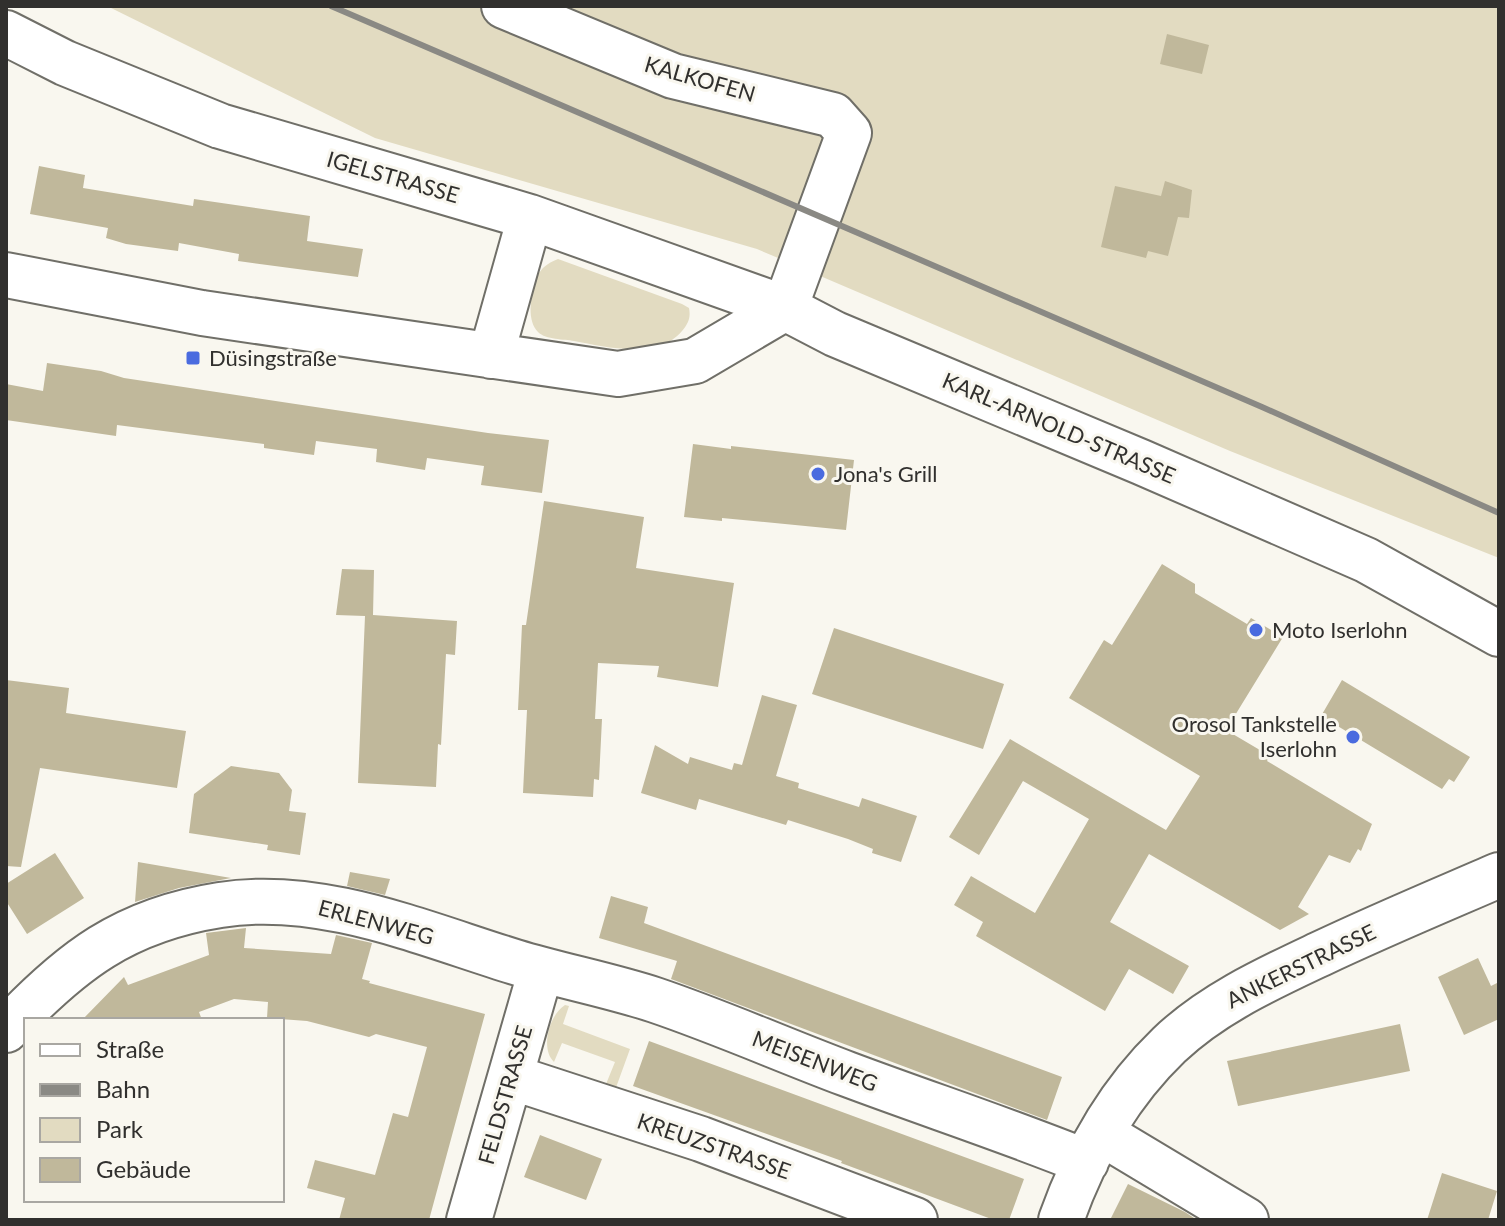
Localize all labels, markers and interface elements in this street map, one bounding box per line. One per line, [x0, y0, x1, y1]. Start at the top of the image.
street label: KALKOFEN [642, 50, 759, 107]
street label: IGELSTRASSE [324, 145, 462, 208]
place label: Düsingstraße [209, 344, 337, 371]
marker: Düsingstraße [184, 349, 202, 367]
street label: KARL-ARNOLD-STRASSE [939, 366, 1180, 489]
place label: Jona's Grill [834, 460, 937, 487]
marker: Jona's Grill [809, 465, 827, 483]
place label: Moto Iserlohn [1272, 616, 1408, 643]
marker: Moto Iserlohn [1247, 621, 1265, 639]
place label: Orosol Tankstelle Iserlohn [1172, 710, 1337, 762]
marker: Orosol Tankstelle Iserlohn [1344, 728, 1362, 746]
street label: ERLENWEG [315, 893, 437, 950]
street label: ANKERSTRASSE [1222, 918, 1380, 1013]
legend [24, 1018, 284, 1202]
street label: FELDSTRASSE [472, 1022, 537, 1167]
street label: MEISENWEG [749, 1024, 882, 1097]
text: Straße [96, 1034, 164, 1063]
text: Bahn [96, 1074, 150, 1103]
street label: KREUZSTRASSE [634, 1107, 795, 1184]
text: Park [96, 1114, 144, 1143]
text: Gebäude [96, 1154, 191, 1183]

